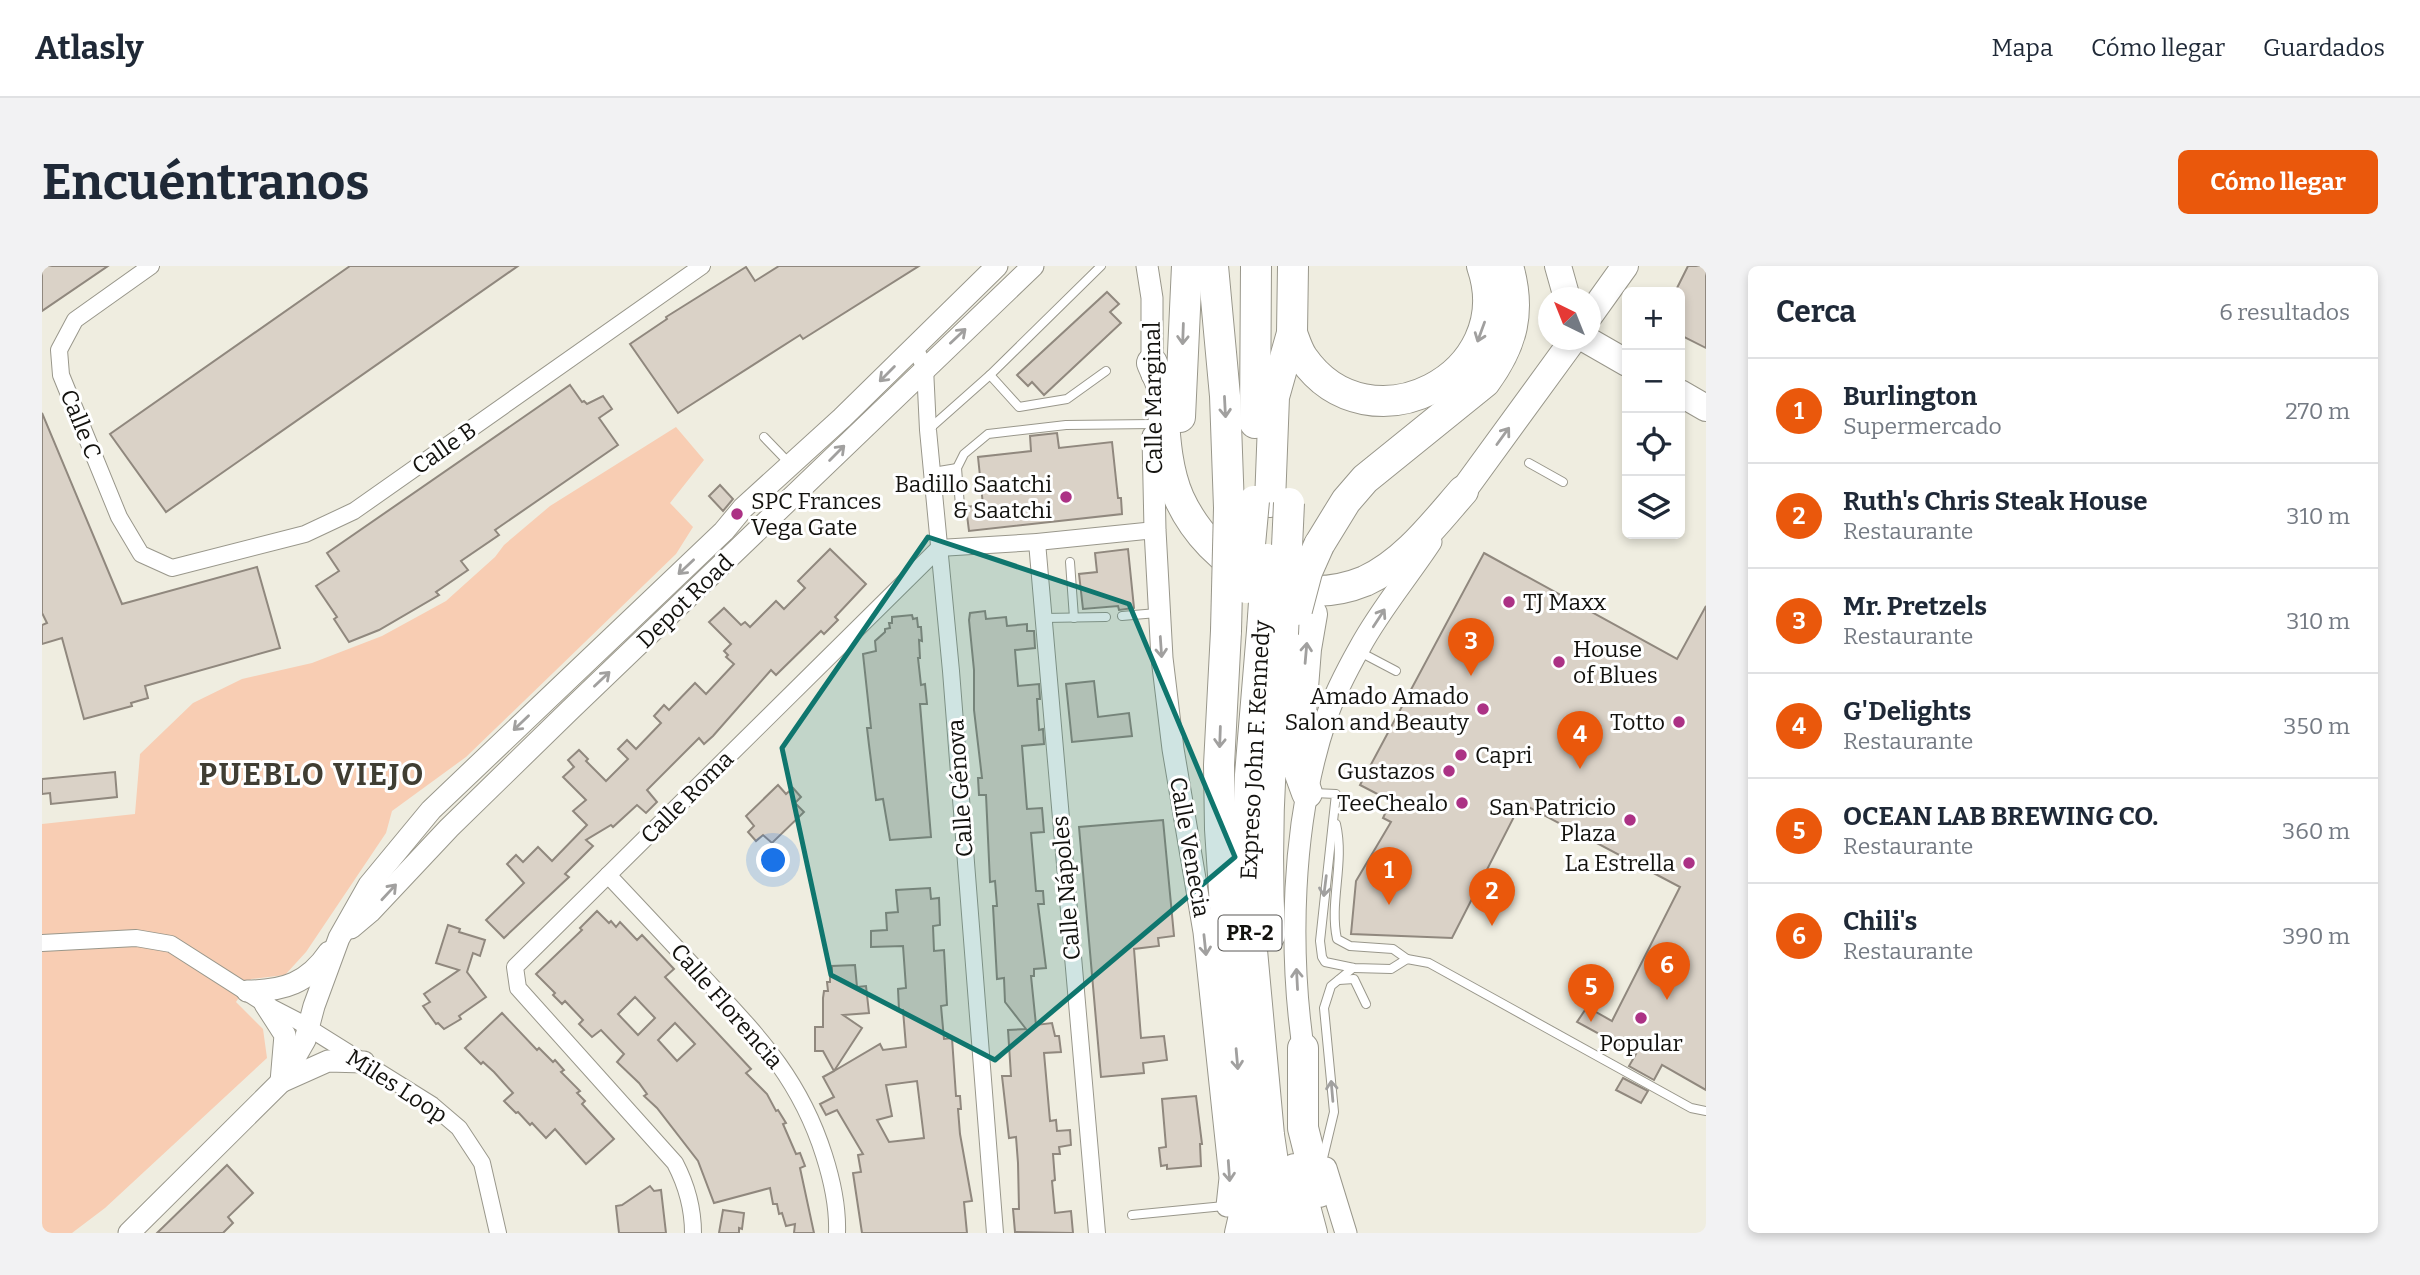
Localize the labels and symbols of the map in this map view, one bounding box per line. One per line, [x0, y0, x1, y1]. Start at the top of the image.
north arrow [1538, 287, 1601, 350]
street label: Calle Marginal [1138, 321, 1168, 475]
one-way arrow [1474, 321, 1487, 343]
one-way arrow [1176, 322, 1189, 345]
one-way arrow [950, 328, 967, 345]
one-way arrow [878, 365, 895, 382]
street label: Calle C [54, 385, 108, 463]
one-way arrow [1219, 395, 1232, 418]
street label: Calle B [406, 416, 482, 480]
one-way arrow [1496, 427, 1510, 446]
one-way arrow [828, 445, 845, 462]
place label: Badillo Saatchi & Saatchi [895, 470, 1052, 524]
place label: SPC Frances Vega Gate [751, 487, 882, 541]
marker: Badillo Saatchi & Saatchi [1058, 489, 1074, 505]
marker: SPC Frances Vega Gate [729, 506, 745, 522]
street label: Depot Road [631, 548, 739, 654]
one-way arrow [678, 558, 695, 575]
place label: TJ Maxx [1523, 588, 1607, 616]
marker: TJ Maxx [1501, 594, 1517, 610]
one-way arrow [1372, 608, 1386, 628]
pin: 3 [1448, 618, 1494, 676]
street label: Expreso John F. Kennedy [1234, 619, 1276, 880]
place label: House of Blues [1573, 635, 1658, 689]
one-way arrow [1155, 636, 1168, 658]
one-way arrow [1300, 642, 1313, 665]
marker: House of Blues [1551, 654, 1567, 670]
one-way arrow [593, 671, 610, 688]
place label: Amado Amado Salon and Beauty [1285, 682, 1470, 736]
marker: Amado Amado Salon and Beauty [1475, 701, 1491, 717]
place label: Totto [1610, 708, 1665, 736]
pin: 4 [1557, 711, 1603, 769]
marker: Totto [1671, 714, 1687, 730]
one-way arrow [513, 715, 530, 732]
street label: Calle Génova [941, 718, 979, 858]
one-way arrow [1214, 725, 1227, 748]
place label: Capri [1475, 741, 1533, 769]
street label: Calle Roma [635, 744, 740, 849]
marker: Capri [1453, 747, 1469, 763]
district label: PUEBLO VIEJO [199, 757, 425, 793]
place label: Gustazos [1337, 757, 1435, 785]
marker: Gustazos [1441, 763, 1457, 779]
street label: Calle Venecia [1164, 775, 1216, 920]
place label: TeeChealo [1337, 789, 1448, 817]
place label: San Patricio Plaza [1489, 793, 1616, 847]
marker: TeeChealo [1454, 795, 1470, 811]
marker: San Patricio Plaza [1622, 812, 1638, 828]
street label: Calle Nápoles [1046, 815, 1086, 961]
your location [756, 843, 790, 877]
pin: 1 [1366, 847, 1412, 905]
place label: La Estrella [1564, 849, 1675, 877]
marker: La Estrella [1681, 855, 1697, 871]
pin: 2 [1469, 868, 1515, 926]
one-way arrow [1318, 874, 1331, 897]
one-way arrow [381, 884, 398, 901]
road number: PR-2 [1218, 916, 1282, 950]
one-way arrow [1199, 933, 1212, 956]
street label: Calle Florencia [665, 937, 789, 1075]
pin: 6 [1644, 942, 1690, 1000]
pin: 5 [1568, 964, 1614, 1022]
one-way arrow [1291, 968, 1304, 991]
marker: Popular [1633, 1010, 1649, 1026]
place label: Popular [1599, 1029, 1683, 1057]
street label: Miles Loop [341, 1043, 453, 1129]
one-way arrow [1231, 1047, 1244, 1070]
one-way arrow [1325, 1080, 1338, 1103]
one-way arrow [1223, 1159, 1236, 1182]

